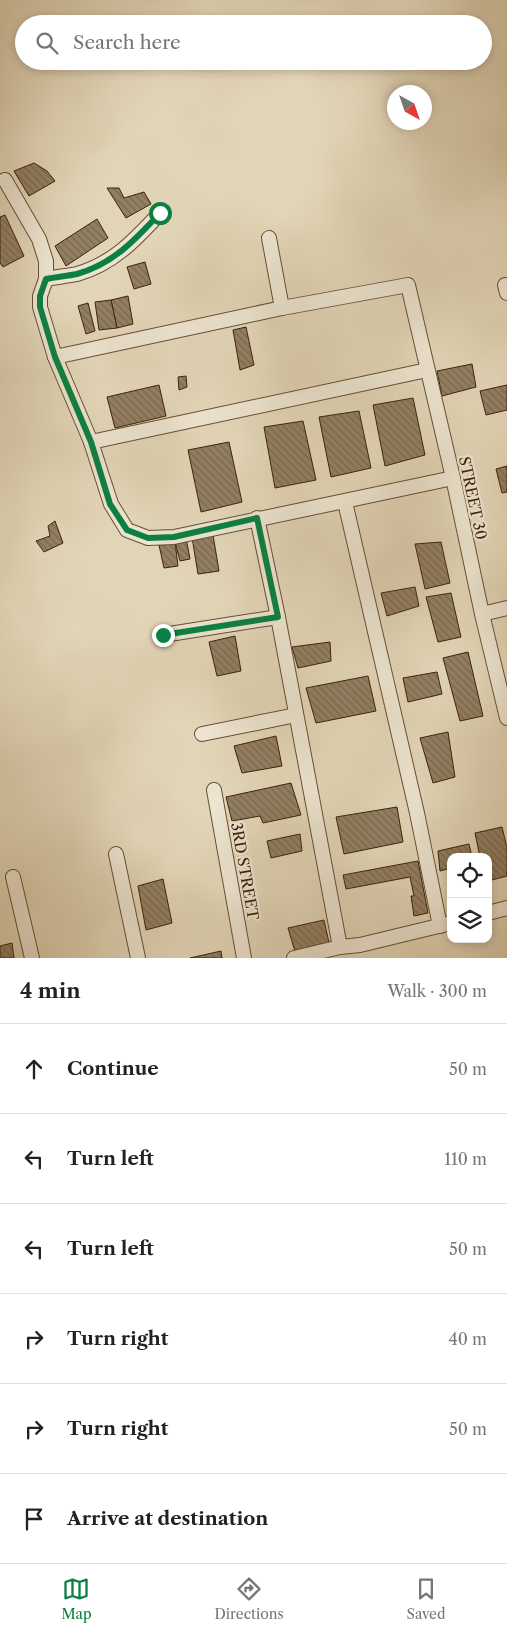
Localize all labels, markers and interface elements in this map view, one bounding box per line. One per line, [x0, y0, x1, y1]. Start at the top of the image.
search box [15, 15, 492, 70]
icon: search [33, 29, 61, 57]
text: Search here [73, 31, 181, 54]
north arrow [387, 85, 432, 130]
route start [149, 202, 172, 225]
street label: STREET 30 [455, 455, 491, 541]
route end [152, 624, 175, 647]
street label: 3RD STREET [227, 821, 263, 922]
map controls [447, 853, 492, 943]
button: locate [447, 853, 492, 898]
button: layers [447, 898, 492, 943]
text: 4 min [20, 978, 81, 1003]
text: Walk · 300 m [388, 981, 487, 1001]
icon: ahead [20, 1055, 48, 1083]
text: Continue [67, 1057, 159, 1080]
text: 50 m [449, 1059, 487, 1079]
icon: left [20, 1145, 48, 1173]
text: Turn left [67, 1147, 154, 1170]
text: 110 m [444, 1149, 487, 1169]
icon: left [20, 1235, 48, 1263]
text: Turn left [67, 1237, 154, 1260]
text: 50 m [449, 1239, 487, 1259]
icon: right [20, 1325, 48, 1353]
text: Turn right [67, 1327, 168, 1350]
text: 40 m [448, 1329, 487, 1349]
icon: right [20, 1415, 48, 1443]
text: Turn right [67, 1417, 168, 1440]
text: 50 m [449, 1419, 487, 1439]
icon: arrive [20, 1505, 48, 1533]
text: Arrive at destination [67, 1507, 268, 1530]
tab: Map [61, 1575, 92, 1623]
tab: Directions [214, 1575, 284, 1623]
tab: Saved [407, 1575, 445, 1623]

